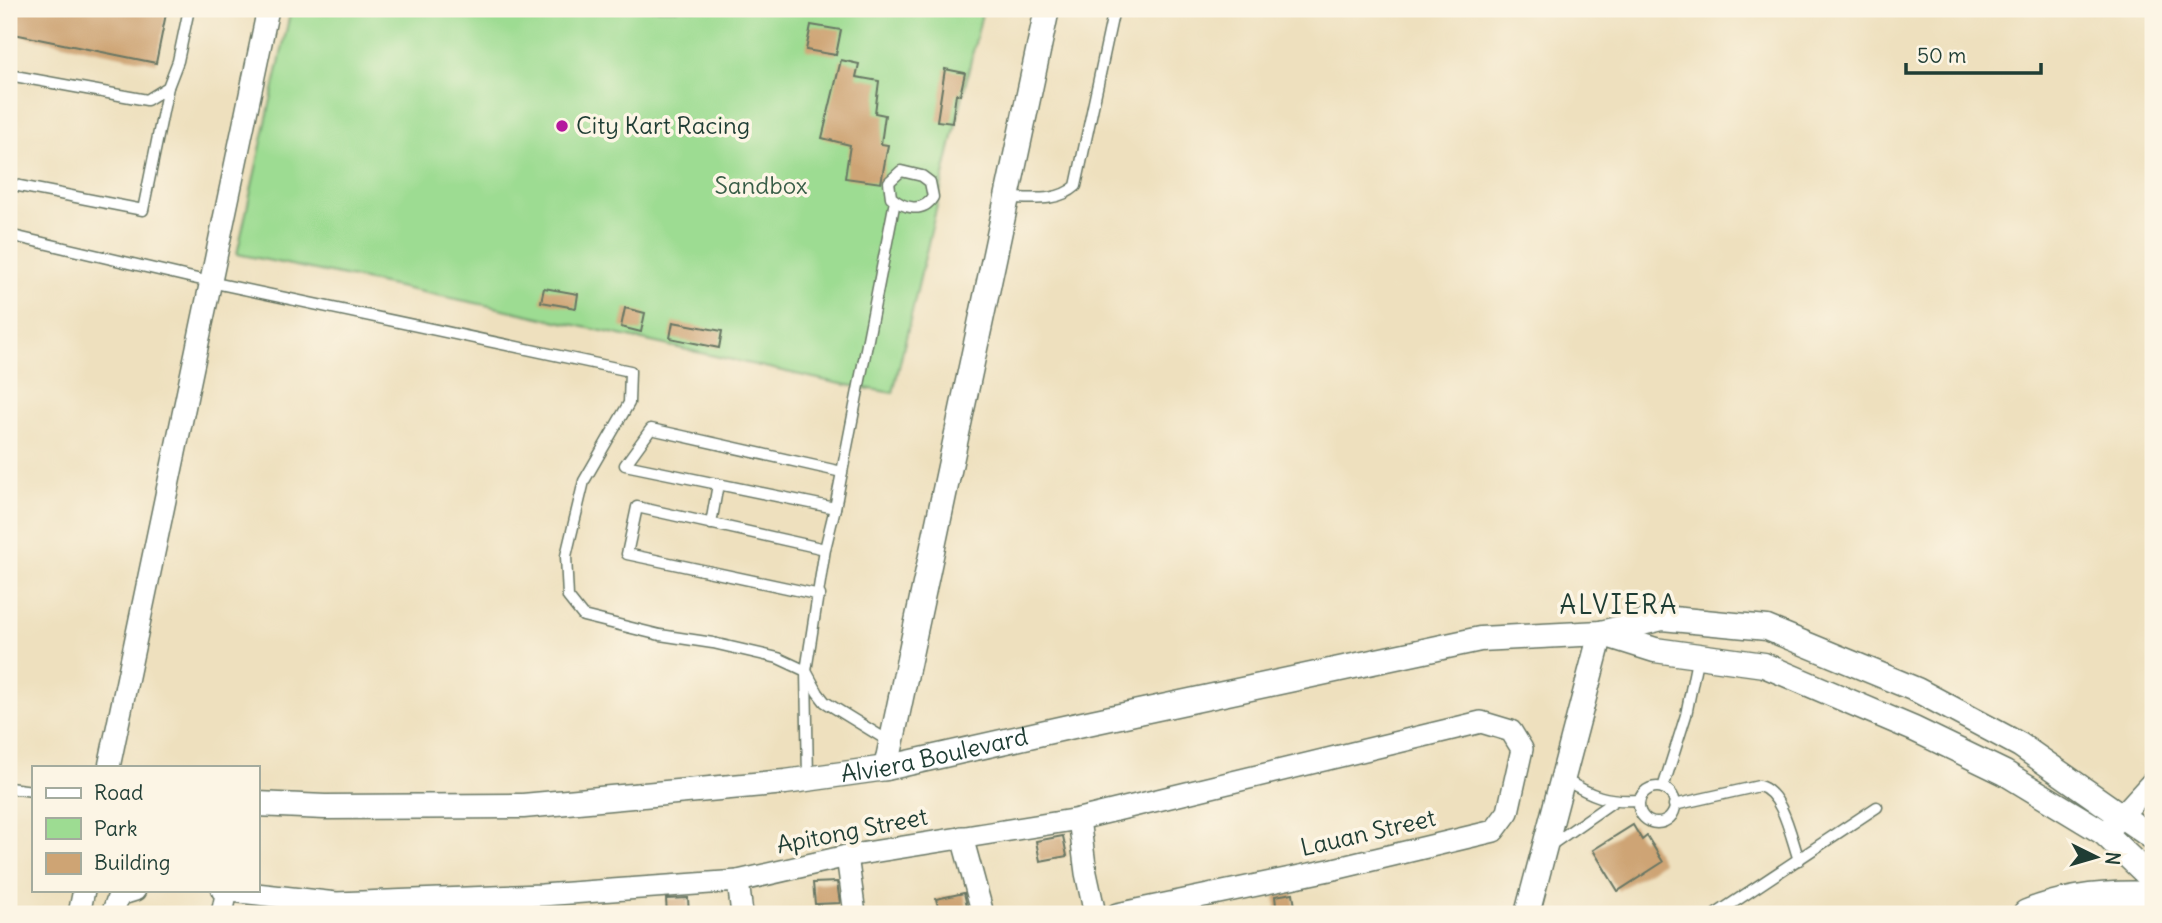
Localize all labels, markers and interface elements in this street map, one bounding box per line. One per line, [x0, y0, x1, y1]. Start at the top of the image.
scale bar [1906, 32, 2041, 76]
text: 50 m [1917, 42, 1966, 69]
place label: City Kart Racing [576, 110, 750, 140]
marker: City Kart Racing [554, 118, 570, 134]
park label: Sandbox [714, 170, 808, 200]
district label: ALVIERA [1560, 588, 1678, 621]
street label: Alviera Boulevard [839, 721, 1031, 788]
legend [32, 766, 259, 892]
text: Road [94, 779, 143, 806]
street label: Apitong Street [774, 801, 930, 859]
street label: Lauan Street [1297, 802, 1438, 862]
text: Park [94, 815, 137, 842]
north arrow [2060, 822, 2130, 892]
text: Building [94, 849, 170, 876]
text: N [2100, 851, 2125, 866]

